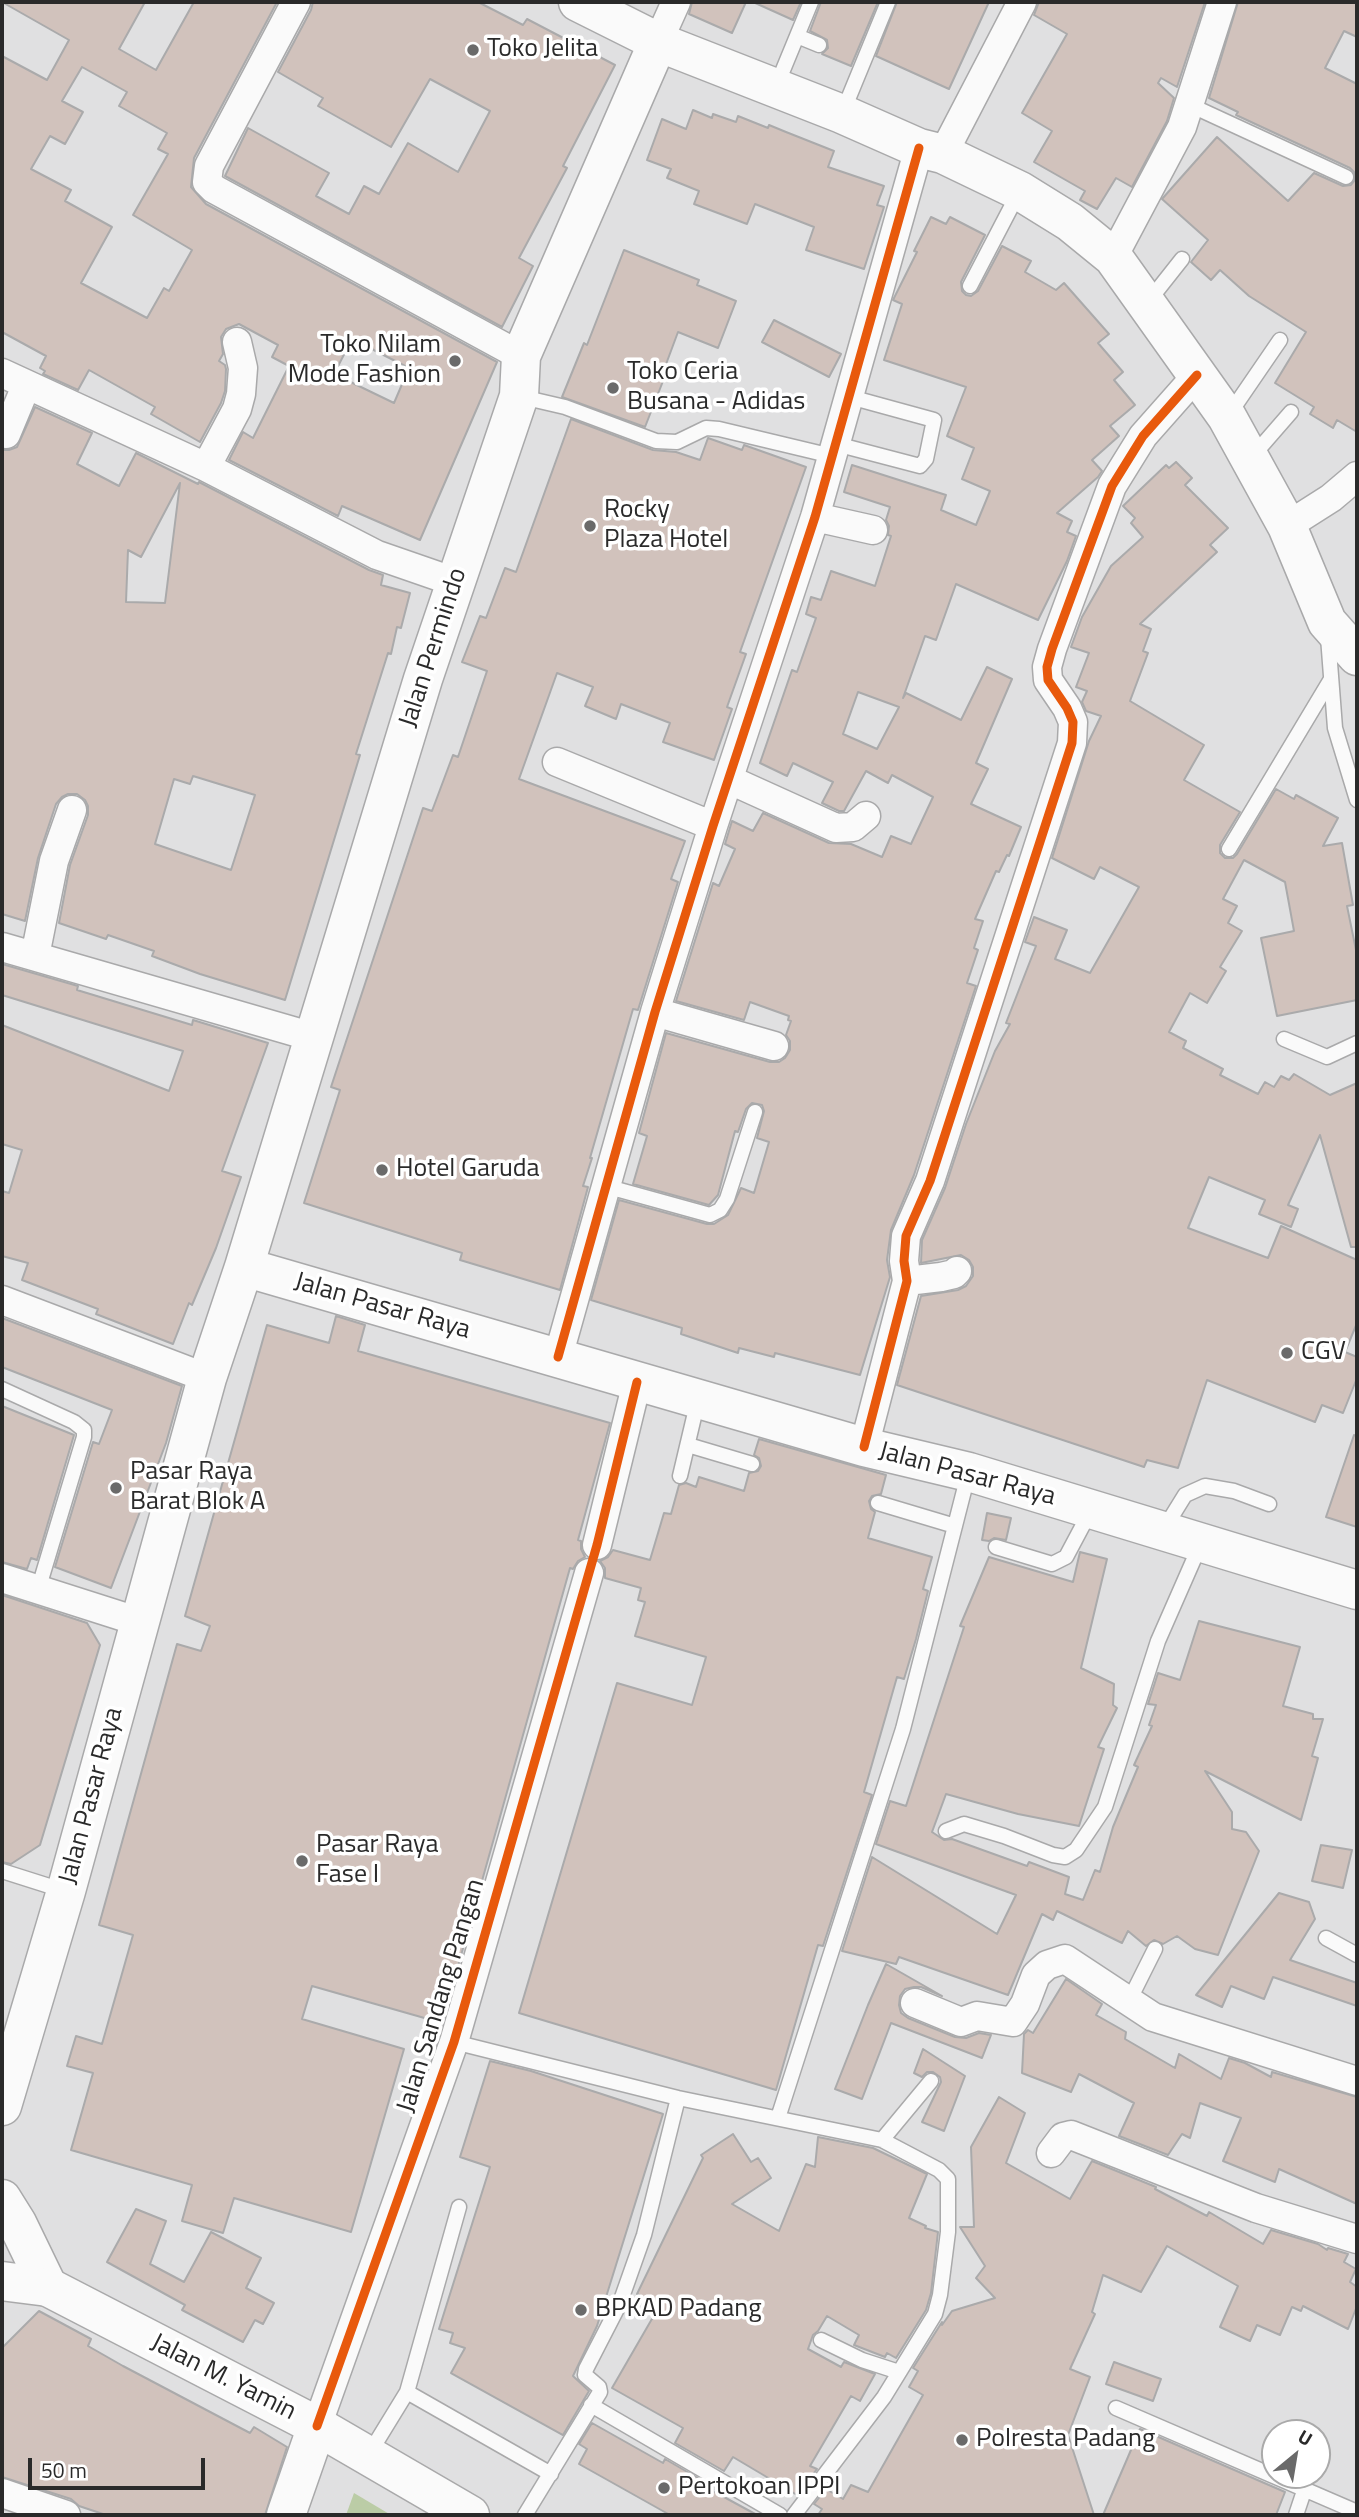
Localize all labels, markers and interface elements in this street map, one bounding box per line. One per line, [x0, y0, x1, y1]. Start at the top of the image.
place label: Toko Jelita [487, 34, 598, 66]
marker: Toko Jelita [465, 42, 481, 58]
place label: Toko Nilam Mode Fashion [288, 330, 441, 392]
marker: Toko Nilam Mode Fashion [447, 353, 463, 369]
place label: Toko Ceria Busana - Adidas [627, 357, 805, 418]
marker: Toko Ceria Busana - Adidas [605, 380, 621, 396]
place label: Rocky Plaza Hotel [604, 495, 728, 556]
marker: Rocky Plaza Hotel [582, 518, 598, 534]
street label: Jalan Permindo [394, 564, 474, 732]
place label: Hotel Garuda [396, 1154, 540, 1186]
marker: Hotel Garuda [374, 1162, 390, 1178]
street label: Jalan Pasar Raya [290, 1267, 474, 1347]
place label: CGV [1301, 1337, 1346, 1369]
marker: CGV [1279, 1345, 1295, 1361]
street label: Jalan Pasar Raya [875, 1436, 1059, 1514]
place label: Pasar Raya Barat Blok A [130, 1457, 265, 1518]
marker: Pasar Raya Barat Blok A [108, 1480, 124, 1496]
street label: Jalan Pasar Raya [53, 1704, 131, 1888]
place label: Pasar Raya Fase I [316, 1830, 438, 1892]
marker: Pasar Raya Fase I [294, 1853, 310, 1869]
street label: Jalan Sandang Pangan [392, 1875, 492, 2117]
place label: BPKAD Padang [595, 2294, 762, 2326]
marker: BPKAD Padang [573, 2302, 589, 2318]
street label: Jalan M. Yamin [145, 2328, 301, 2428]
north arrow [1261, 2419, 1331, 2489]
text: U [1293, 2421, 1318, 2453]
place label: Polresta Padang [976, 2424, 1155, 2456]
marker: Polresta Padang [954, 2432, 970, 2448]
scale bar [32, 2444, 208, 2488]
text: 50 m [41, 2454, 87, 2486]
place label: Pertokoan IPPI [678, 2472, 840, 2504]
marker: Pertokoan IPPI [656, 2480, 672, 2496]

